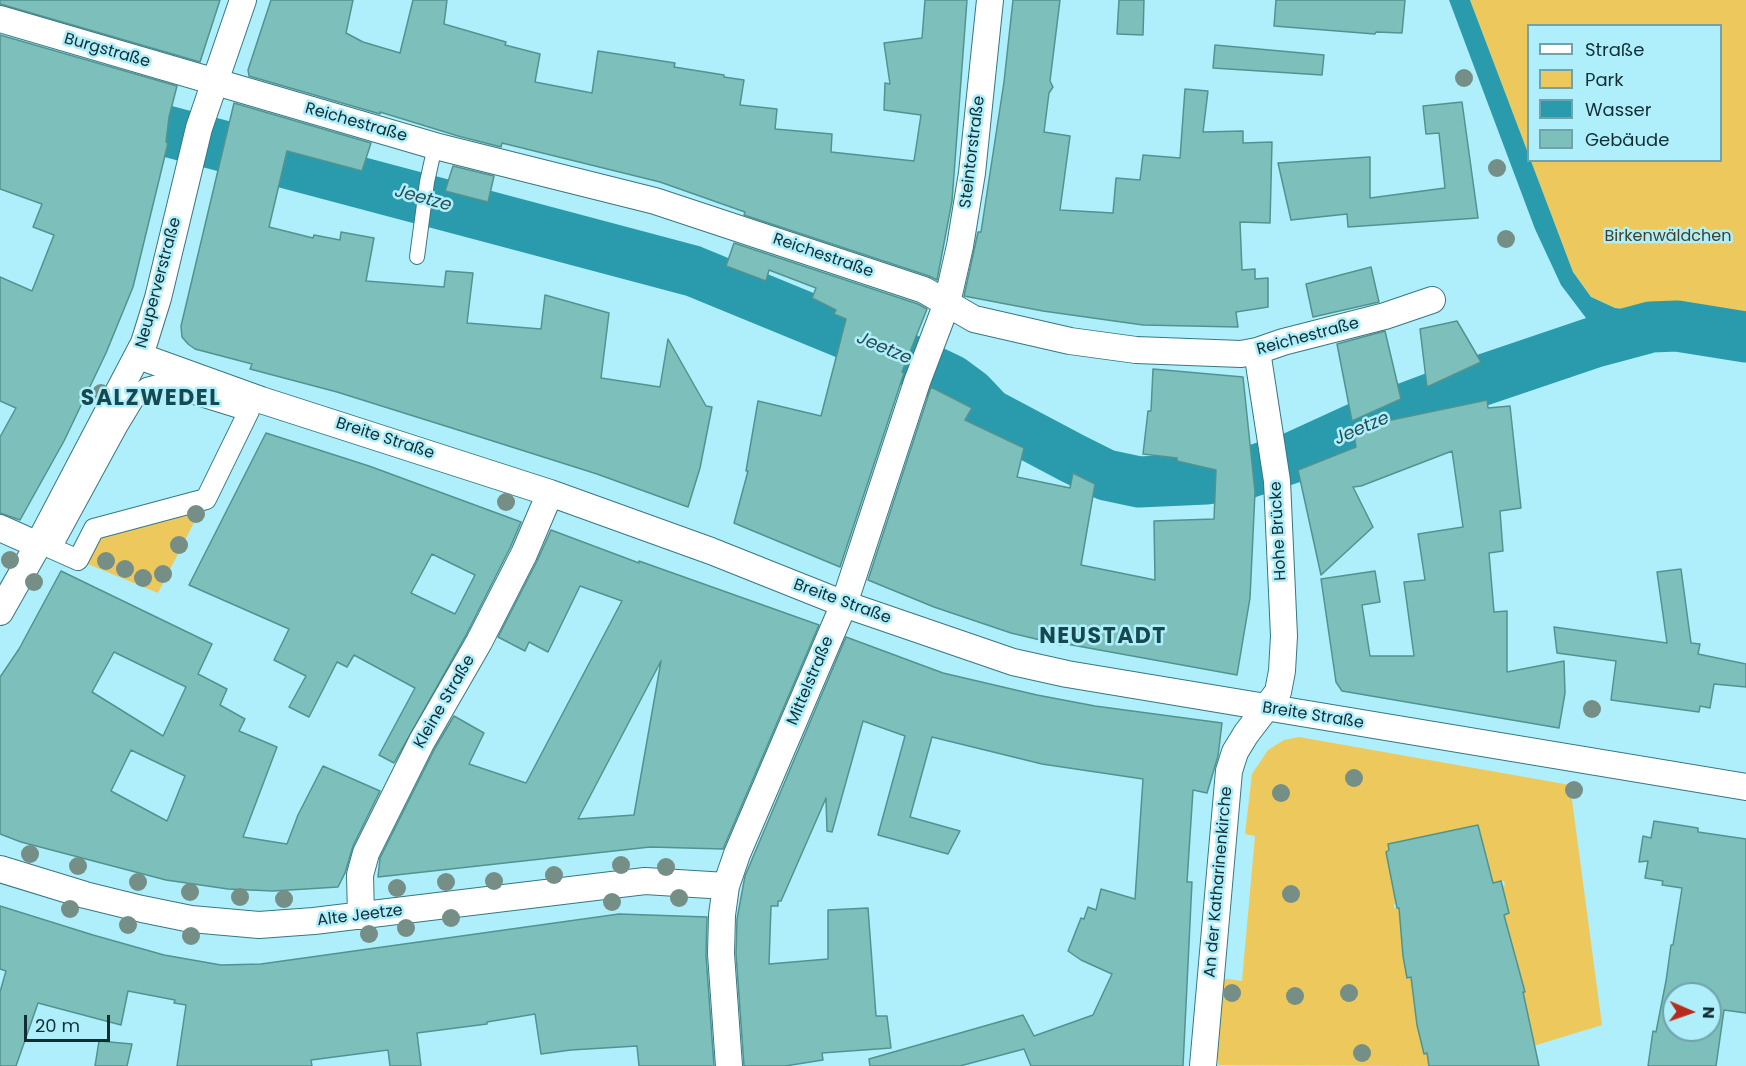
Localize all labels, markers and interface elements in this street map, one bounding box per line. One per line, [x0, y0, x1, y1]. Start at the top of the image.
legend [1527, 24, 1722, 162]
street label: Burgstraße [62, 30, 152, 72]
text: Straße [1585, 37, 1644, 62]
text: Park [1585, 67, 1624, 92]
street label: Steintorstraße [957, 95, 989, 209]
text: Wasser [1585, 97, 1651, 122]
street label: Reichestraße [303, 99, 409, 147]
text: Gebäude [1585, 127, 1669, 152]
water label: Jeetze [392, 181, 454, 217]
street label: Neuperverstraße [132, 215, 186, 351]
park label: Birkenwäldchen [1605, 227, 1731, 247]
street label: Reichestraße [770, 230, 876, 282]
street label: Reichestraße [1255, 314, 1361, 360]
water label: Jeetze [853, 328, 915, 370]
district label: SALZWEDEL [81, 386, 221, 412]
water label: Jeetze [1331, 408, 1393, 450]
street label: Breite Straße [333, 414, 437, 464]
street label: Hohe Brücke [1267, 481, 1291, 581]
street label: Breite Straße [791, 575, 893, 629]
district label: NEUSTADT [1039, 624, 1167, 650]
street label: Mittelstraße [784, 634, 838, 728]
street label: Kleine Straße [411, 652, 479, 752]
street label: Breite Straße [1261, 699, 1365, 733]
street label: An der Katharinenkirche [1201, 786, 1237, 978]
street label: Alte Jeetze [316, 901, 404, 931]
north arrow [1662, 982, 1722, 1042]
scale bar [27, 1003, 112, 1041]
text: N [1697, 1006, 1720, 1019]
text: 20 m [35, 1013, 80, 1038]

